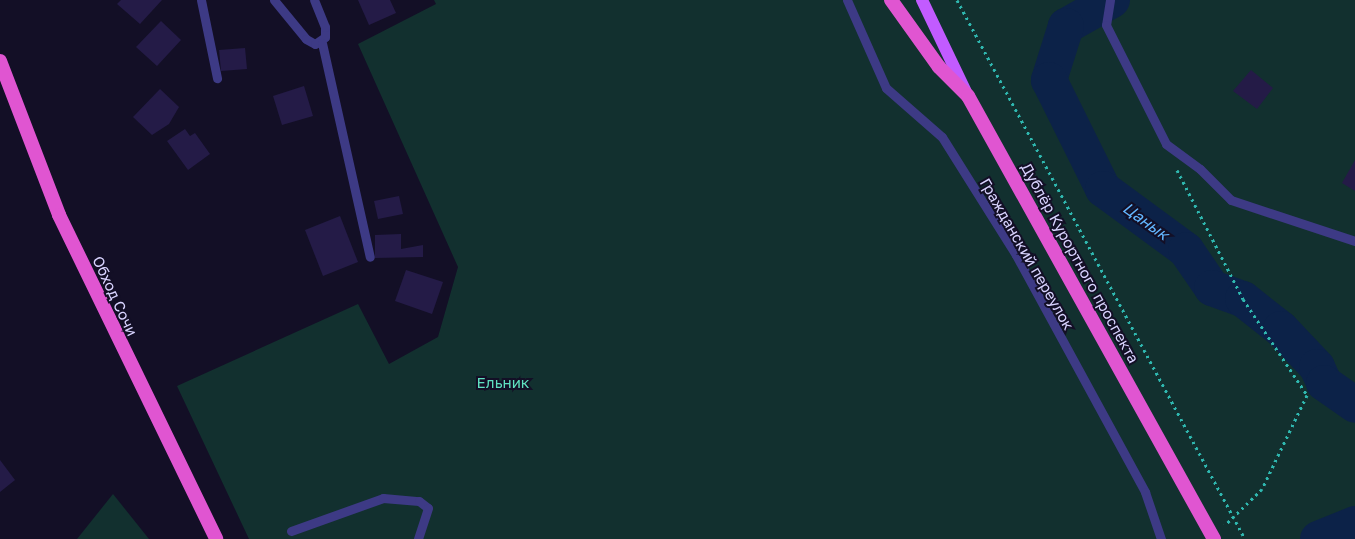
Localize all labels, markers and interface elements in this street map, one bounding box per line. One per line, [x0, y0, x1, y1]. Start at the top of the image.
street label: Дублёр Курортного проспекта [1017, 160, 1143, 366]
street label: Гражданский переулок [976, 175, 1078, 333]
water label: Цанык [1119, 198, 1173, 244]
street label: Обход Сочи [89, 253, 141, 339]
park label: Ельник [477, 374, 529, 392]

